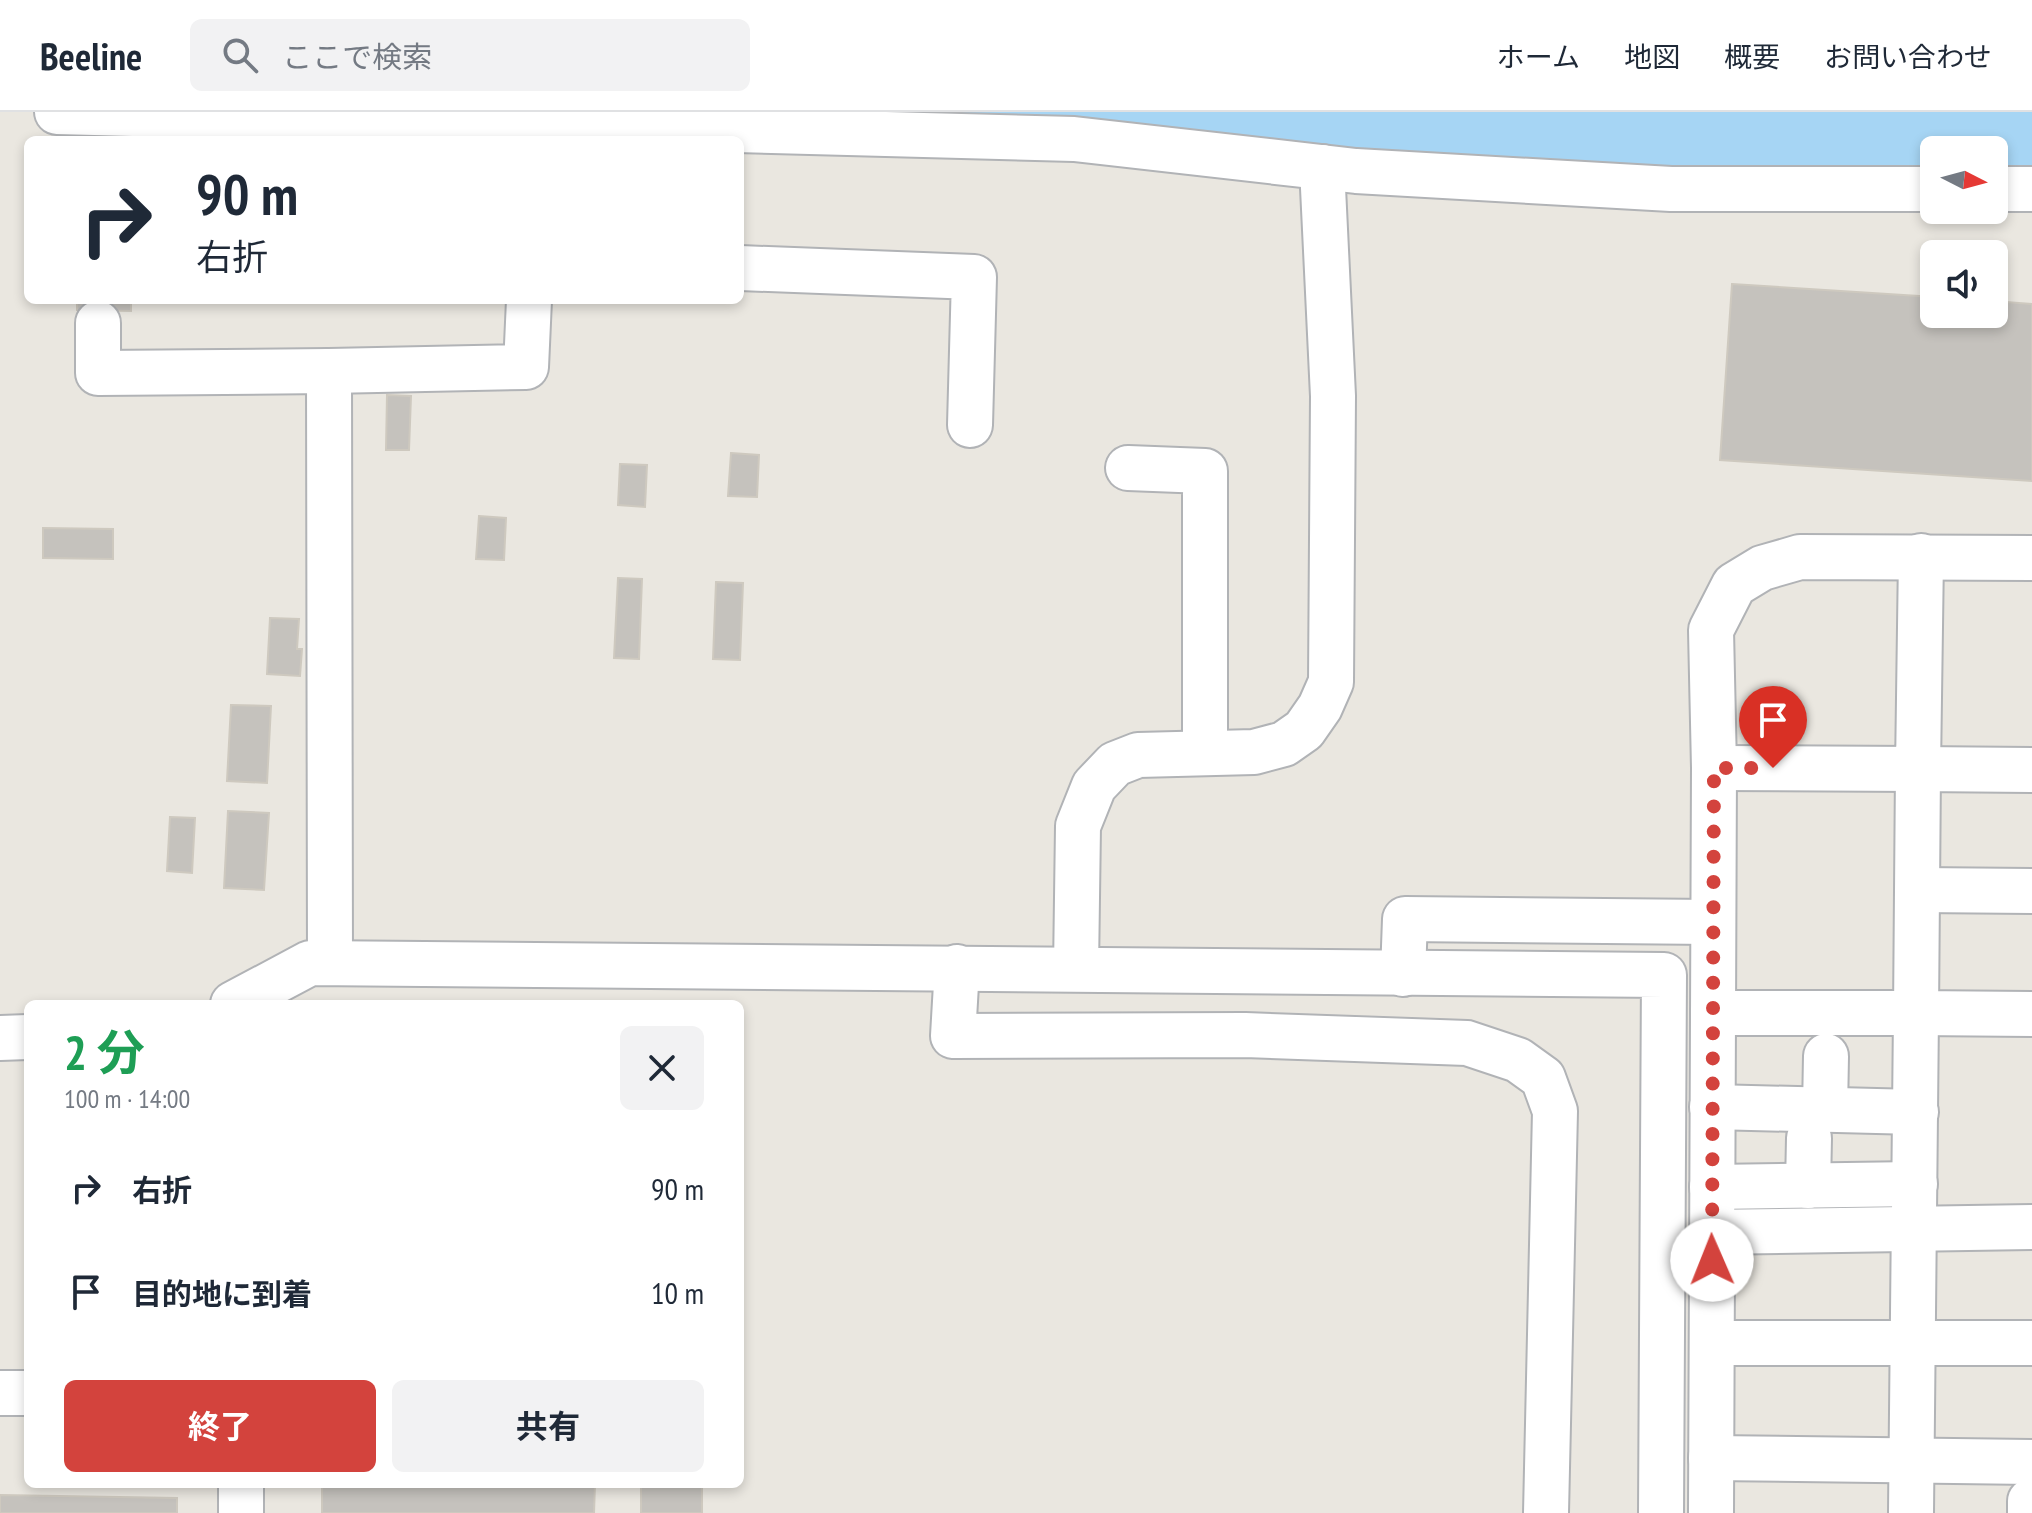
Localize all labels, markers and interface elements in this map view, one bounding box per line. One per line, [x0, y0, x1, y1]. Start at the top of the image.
search box [190, 19, 750, 91]
text: Beeline [40, 31, 142, 80]
icon: search [218, 33, 262, 77]
text: ここで検索 [282, 37, 432, 76]
text: ホーム [1497, 38, 1580, 75]
text: 地図 [1624, 38, 1680, 75]
text: 概要 [1724, 38, 1780, 75]
text: お問い合わせ [1824, 38, 1992, 75]
north arrow [1920, 136, 2008, 224]
map controls [1920, 136, 2008, 328]
text: 90 m [196, 158, 298, 230]
icon: right [64, 168, 168, 272]
text: 右折 [196, 233, 268, 280]
button: sound [1920, 240, 2008, 328]
pin [1739, 686, 1807, 768]
icon: arrive [1751, 698, 1795, 742]
text: 2 分 [64, 1021, 145, 1083]
button: close [620, 1026, 704, 1110]
text: 100 m · 14:00 [64, 1082, 190, 1115]
icon: right [64, 1166, 108, 1210]
text: 90 m [651, 1169, 704, 1208]
text: 右折 [132, 1170, 192, 1209]
position arrow [1670, 1218, 1754, 1302]
icon: arrive [64, 1270, 108, 1314]
text: 10 m [651, 1273, 704, 1312]
text: 目的地に到着 [132, 1274, 312, 1313]
button: 終了 [64, 1380, 376, 1472]
button: 共有 [392, 1380, 704, 1472]

